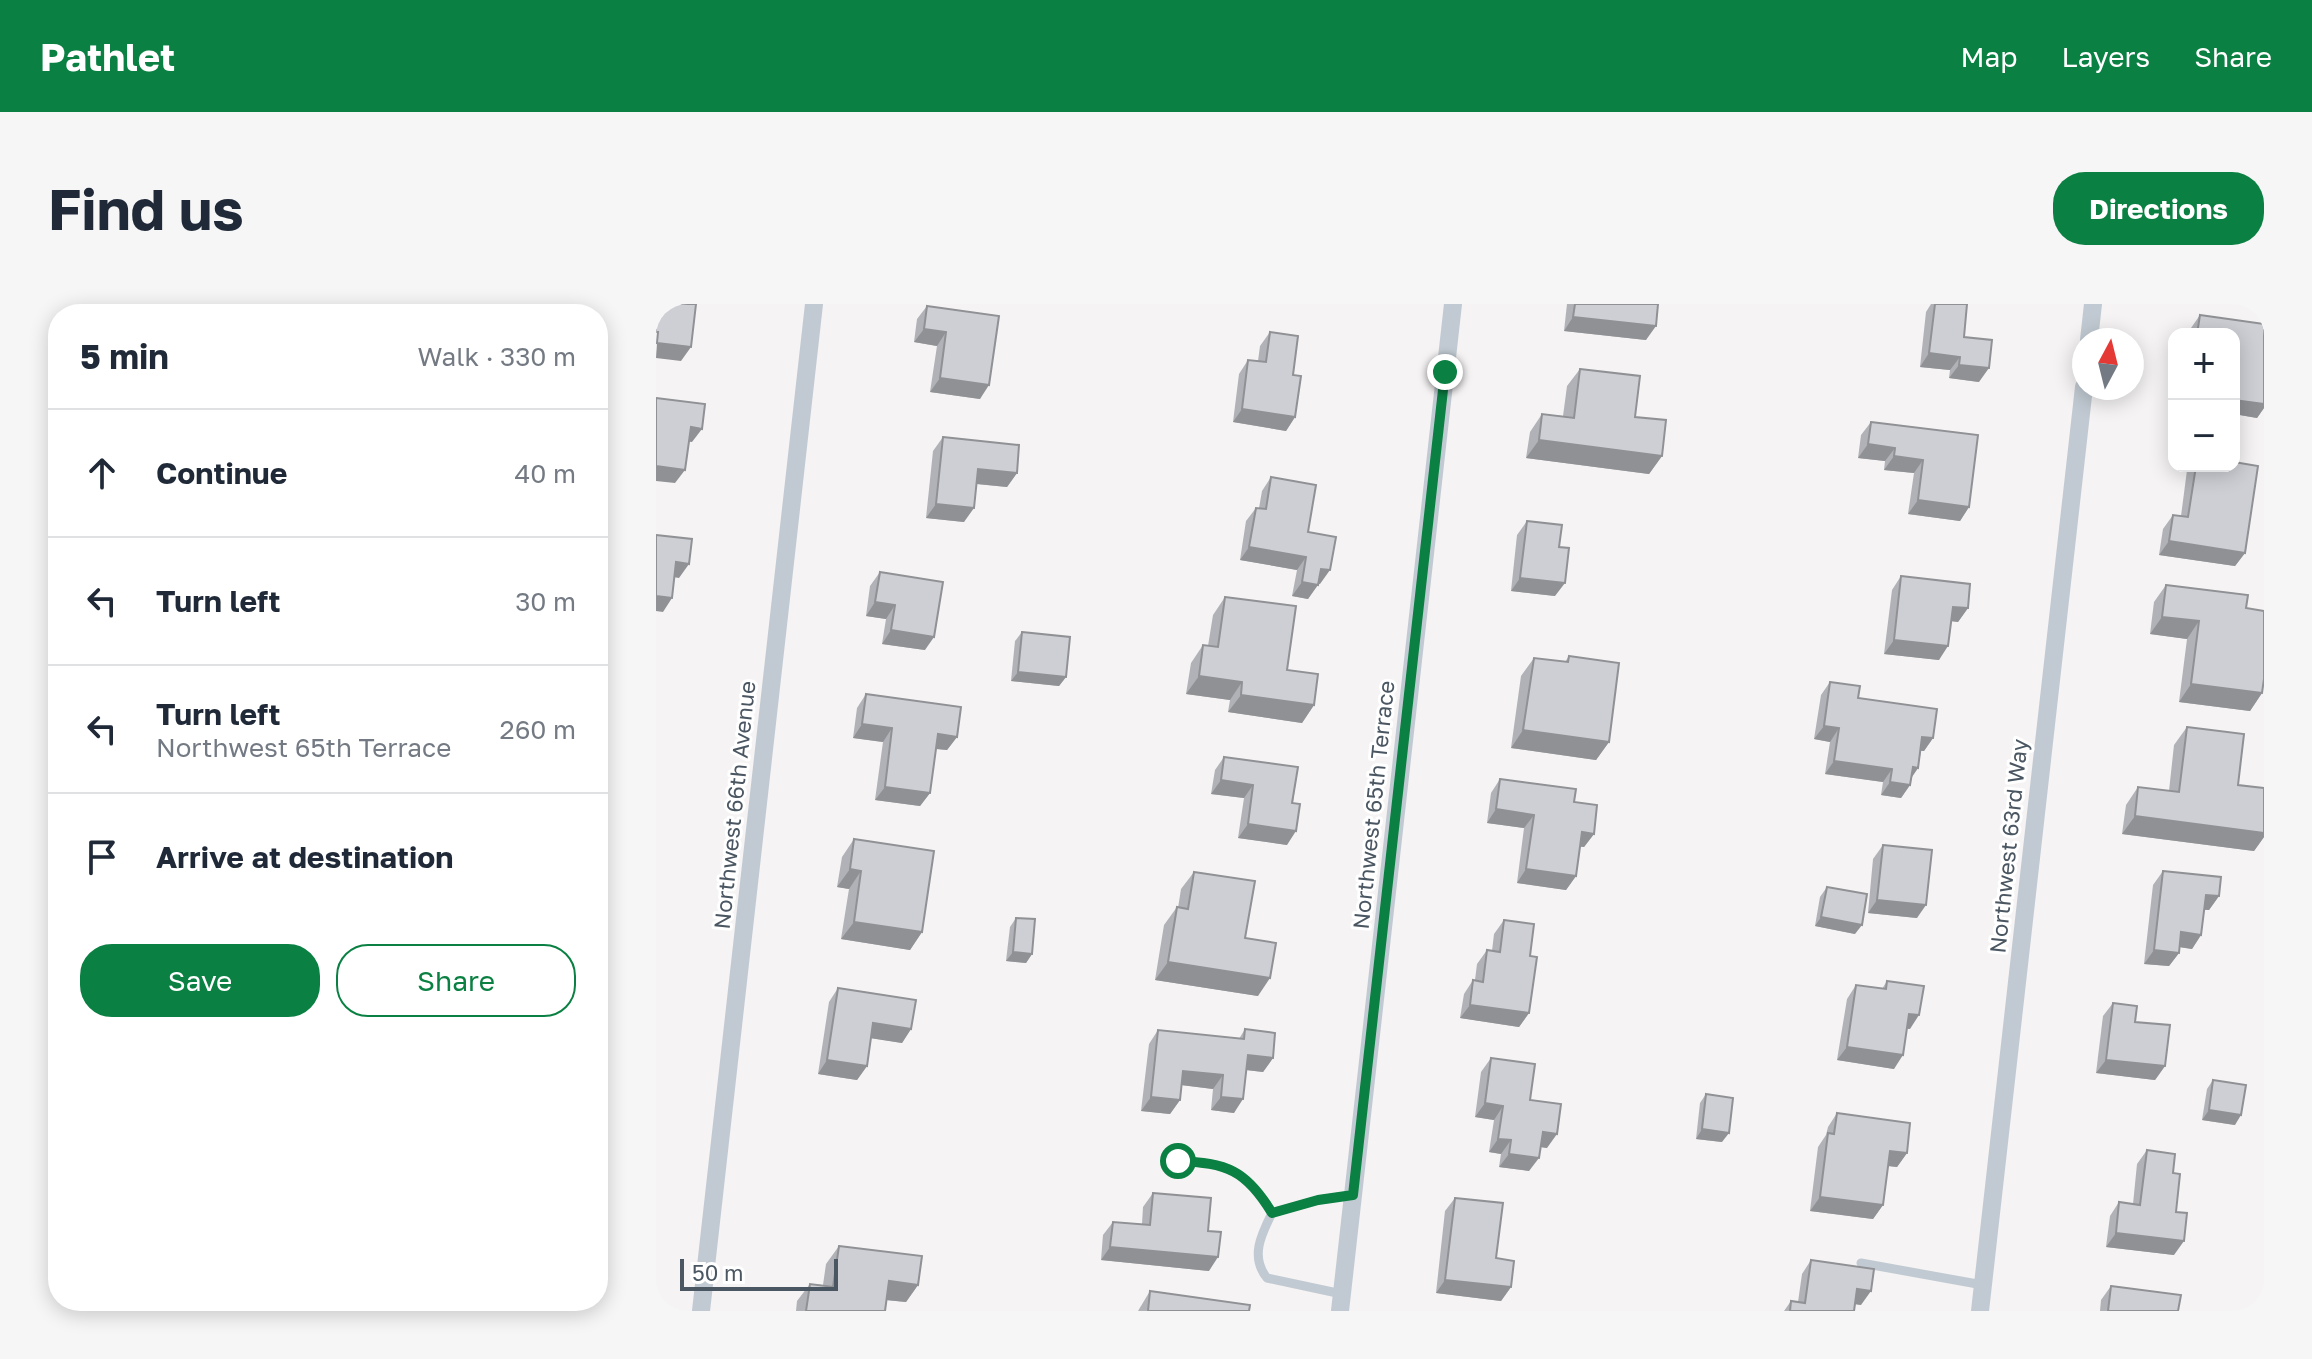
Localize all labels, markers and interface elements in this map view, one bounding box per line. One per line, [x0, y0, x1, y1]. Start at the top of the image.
text: Pathlet [40, 34, 175, 79]
text: Map [1960, 40, 2018, 73]
text: Layers [2062, 40, 2150, 73]
text: Share [2194, 40, 2272, 73]
button: Directions [2053, 172, 2264, 245]
text: Find us [48, 175, 244, 242]
north arrow [2072, 328, 2144, 400]
map controls [2168, 328, 2240, 472]
button: + [2168, 328, 2240, 400]
text: 5 min [80, 336, 169, 376]
text: Walk · 330 m [418, 341, 576, 372]
route end [1427, 354, 1463, 390]
button: − [2168, 400, 2240, 472]
icon: ahead [80, 451, 124, 495]
text: Continue [156, 455, 287, 491]
text: 40 m [515, 458, 576, 489]
icon: left [80, 579, 124, 623]
text: Turn left [156, 583, 281, 619]
text: 30 m [515, 586, 576, 617]
street label: Northwest 65th Terrace [1347, 679, 1399, 931]
street label: Northwest 66th Avenue [708, 680, 760, 930]
text: Turn left [156, 696, 281, 732]
icon: left [80, 707, 124, 751]
text: 260 m [500, 714, 576, 745]
text: Northwest 65th Terrace [156, 732, 451, 763]
street label: Northwest 63rd Way [1983, 737, 2033, 955]
icon: arrive [80, 835, 124, 879]
text: Arrive at destination [156, 839, 453, 875]
button: Save [80, 944, 320, 1017]
button: Share [336, 944, 576, 1017]
route start [1160, 1143, 1196, 1179]
scale bar [680, 1255, 838, 1291]
text: 50 m [692, 1259, 743, 1286]

